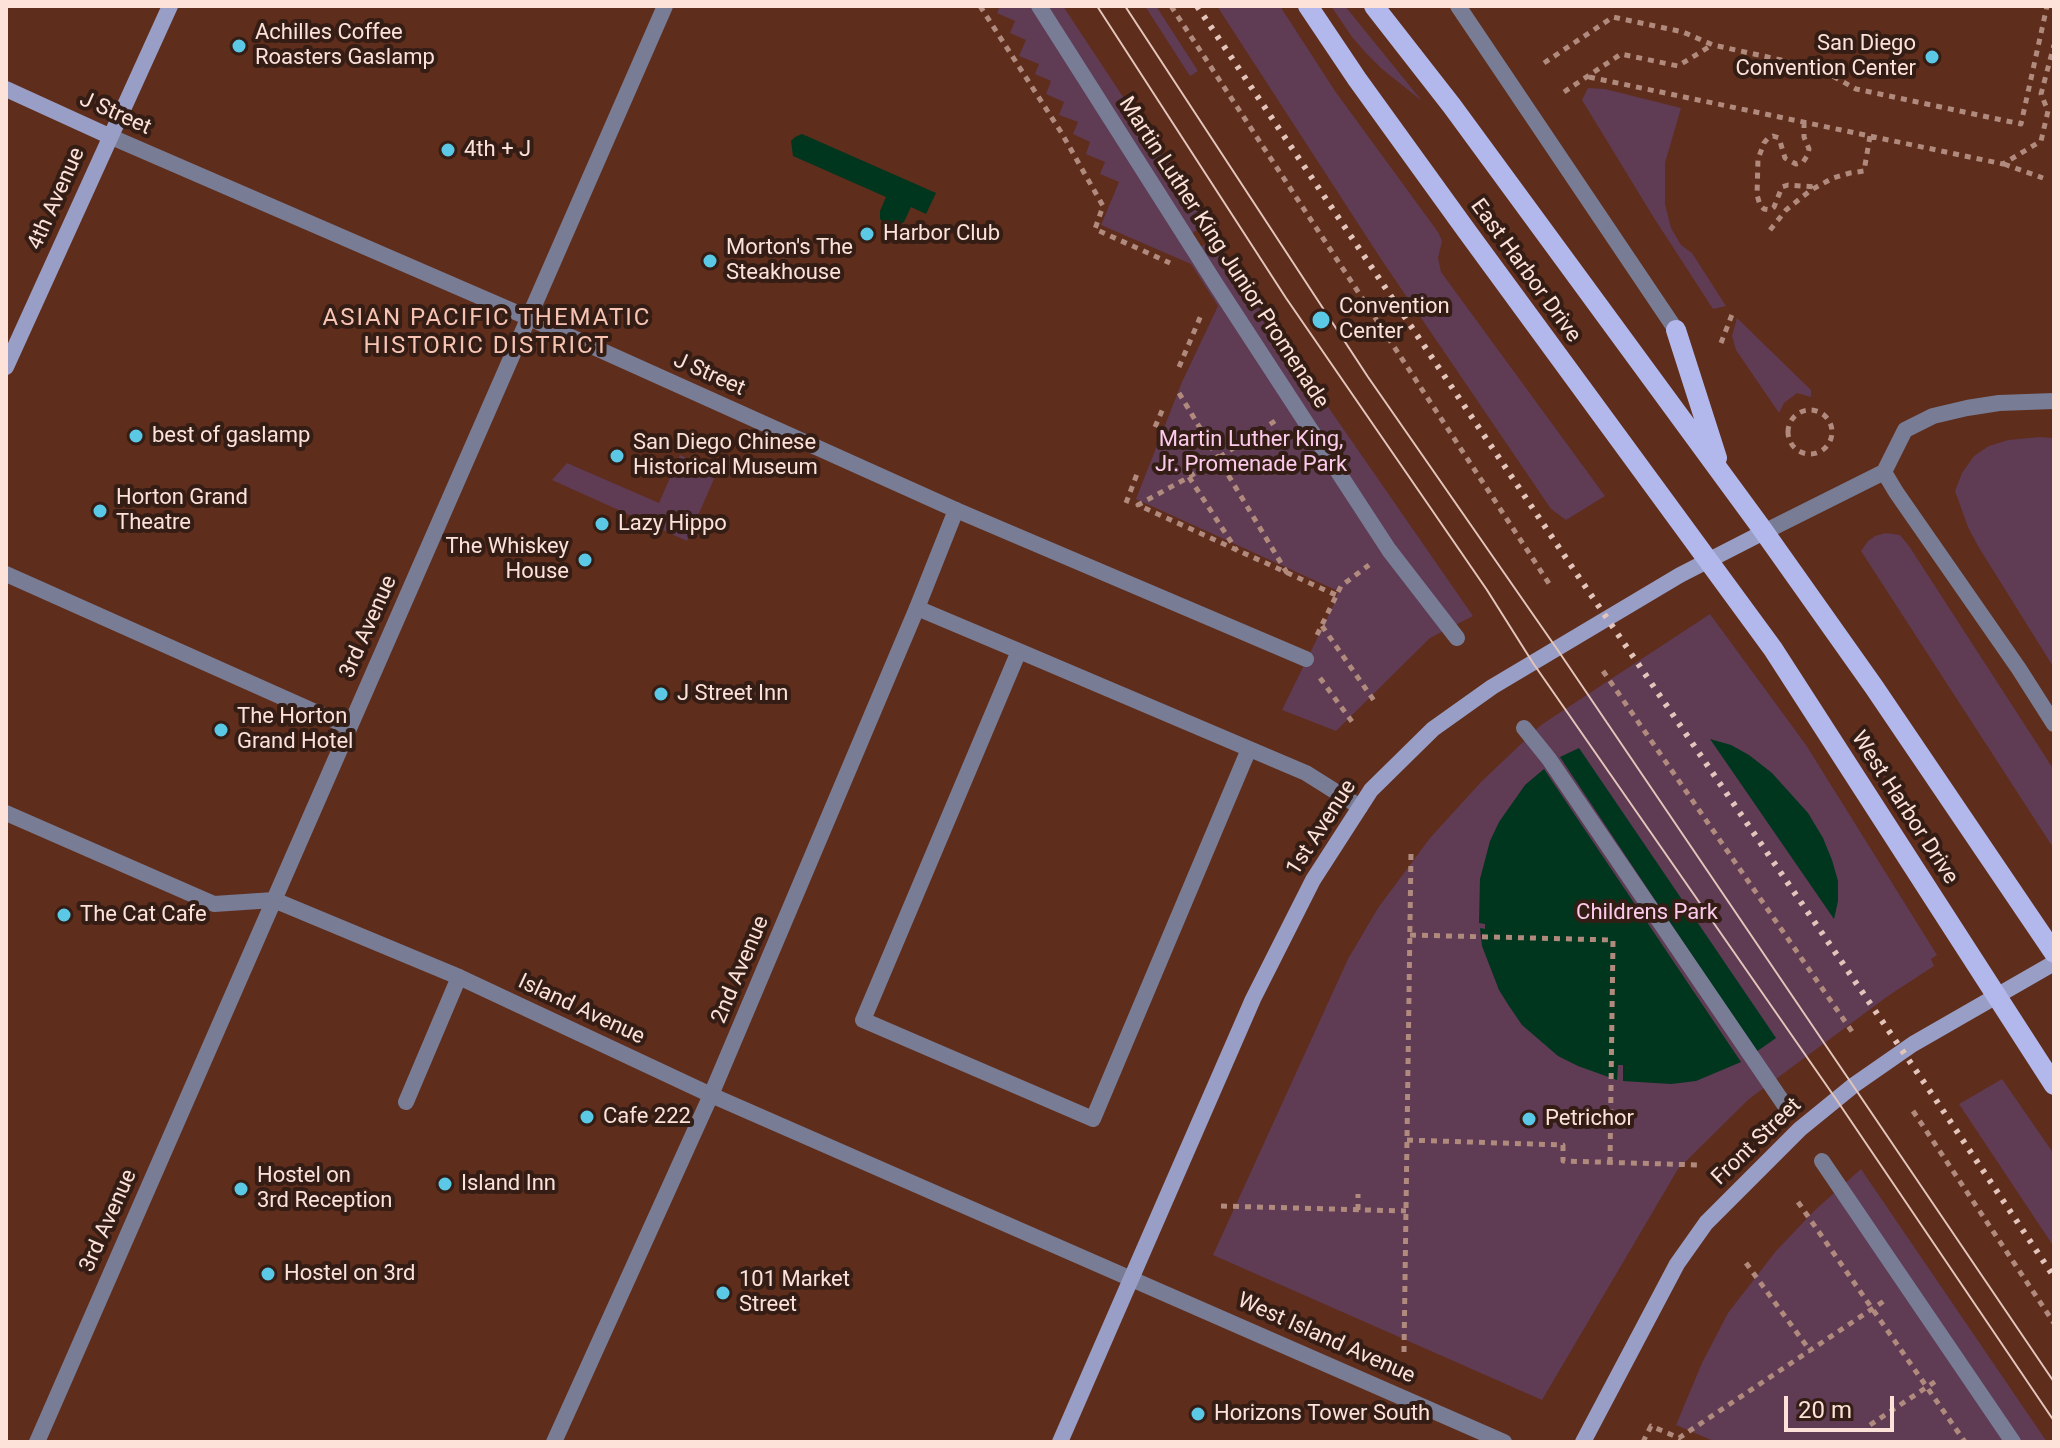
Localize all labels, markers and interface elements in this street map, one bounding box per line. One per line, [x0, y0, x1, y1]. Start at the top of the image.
place label: Achilles Coffee Roasters Gaslamp [255, 20, 435, 72]
place label: San Diego Convention Center [1735, 31, 1916, 82]
marker: Achilles Coffee Roasters Gaslamp [230, 37, 248, 55]
marker: San Diego Convention Center [1923, 48, 1941, 66]
street label: J Street [75, 87, 155, 141]
street label: Martin Luther King Junior Promenade [1112, 92, 1334, 414]
place label: 4th + J [464, 137, 531, 163]
marker: 4th + J [439, 141, 457, 159]
street label: 4th Avenue [23, 144, 91, 254]
street label: East Harbor Drive [1464, 194, 1586, 348]
place label: Harbor Club [883, 221, 1000, 247]
marker: Harbor Club [858, 225, 876, 243]
place label: Morton's The Steakhouse [726, 235, 853, 286]
marker: Morton's The Steakhouse [701, 252, 719, 270]
place label: Convention Center [1339, 294, 1450, 346]
district label: ASIAN PACIFIC THEMATIC HISTORIC DISTRICT [323, 305, 651, 361]
marker: Convention Center [1310, 309, 1332, 331]
street label: J Street [669, 348, 749, 402]
place label: best of gaslamp [152, 423, 310, 449]
marker: best of gaslamp [127, 427, 145, 445]
park label: Martin Luther King, Jr. Promenade Park [1155, 427, 1347, 478]
place label: San Diego Chinese Historical Museum [633, 430, 818, 482]
marker: San Diego Chinese Historical Museum [608, 447, 626, 465]
place label: Horton Grand Theatre [116, 485, 248, 536]
marker: Horton Grand Theatre [91, 502, 109, 520]
place label: Lazy Hippo [618, 511, 727, 537]
marker: Lazy Hippo [593, 515, 611, 533]
place label: The Whiskey House [445, 534, 569, 586]
marker: The Whiskey House [576, 551, 594, 569]
street label: 3rd Avenue [335, 572, 403, 682]
place label: J Street Inn [677, 681, 788, 707]
marker: J Street Inn [652, 685, 670, 703]
place label: The Horton Grand Hotel [237, 704, 353, 756]
marker: The Horton Grand Hotel [212, 721, 230, 739]
street label: West Harbor Drive [1845, 726, 1963, 890]
street label: 1st Avenue [1281, 775, 1363, 881]
park label: Childrens Park [1576, 900, 1718, 926]
place label: The Cat Cafe [80, 902, 207, 928]
marker: The Cat Cafe [55, 906, 73, 924]
street label: 2nd Avenue [707, 912, 775, 1028]
street label: Island Avenue [514, 969, 648, 1051]
street label: Front Street [1707, 1093, 1807, 1191]
place label: Cafe 222 [603, 1104, 691, 1130]
place label: Petrichor [1545, 1106, 1634, 1132]
marker: Cafe 222 [578, 1108, 596, 1126]
marker: Petrichor [1520, 1110, 1538, 1128]
place label: Hostel on 3rd Reception [257, 1163, 392, 1214]
street label: 3rd Avenue [75, 1166, 143, 1276]
place label: Island Inn [461, 1171, 556, 1197]
marker: Island Inn [436, 1175, 454, 1193]
marker: Hostel on 3rd Reception [232, 1180, 250, 1198]
place label: Hostel on 3rd [284, 1261, 415, 1287]
marker: Hostel on 3rd [259, 1265, 277, 1283]
place label: 101 Market Street [739, 1267, 850, 1318]
marker: 101 Market Street [714, 1284, 732, 1302]
street label: West Island Avenue [1233, 1288, 1419, 1390]
scale bar [1788, 1380, 1898, 1430]
text: 20 m [1798, 1396, 1852, 1424]
place label: Horizons Tower South [1214, 1401, 1430, 1427]
marker: Horizons Tower South [1189, 1405, 1207, 1423]

